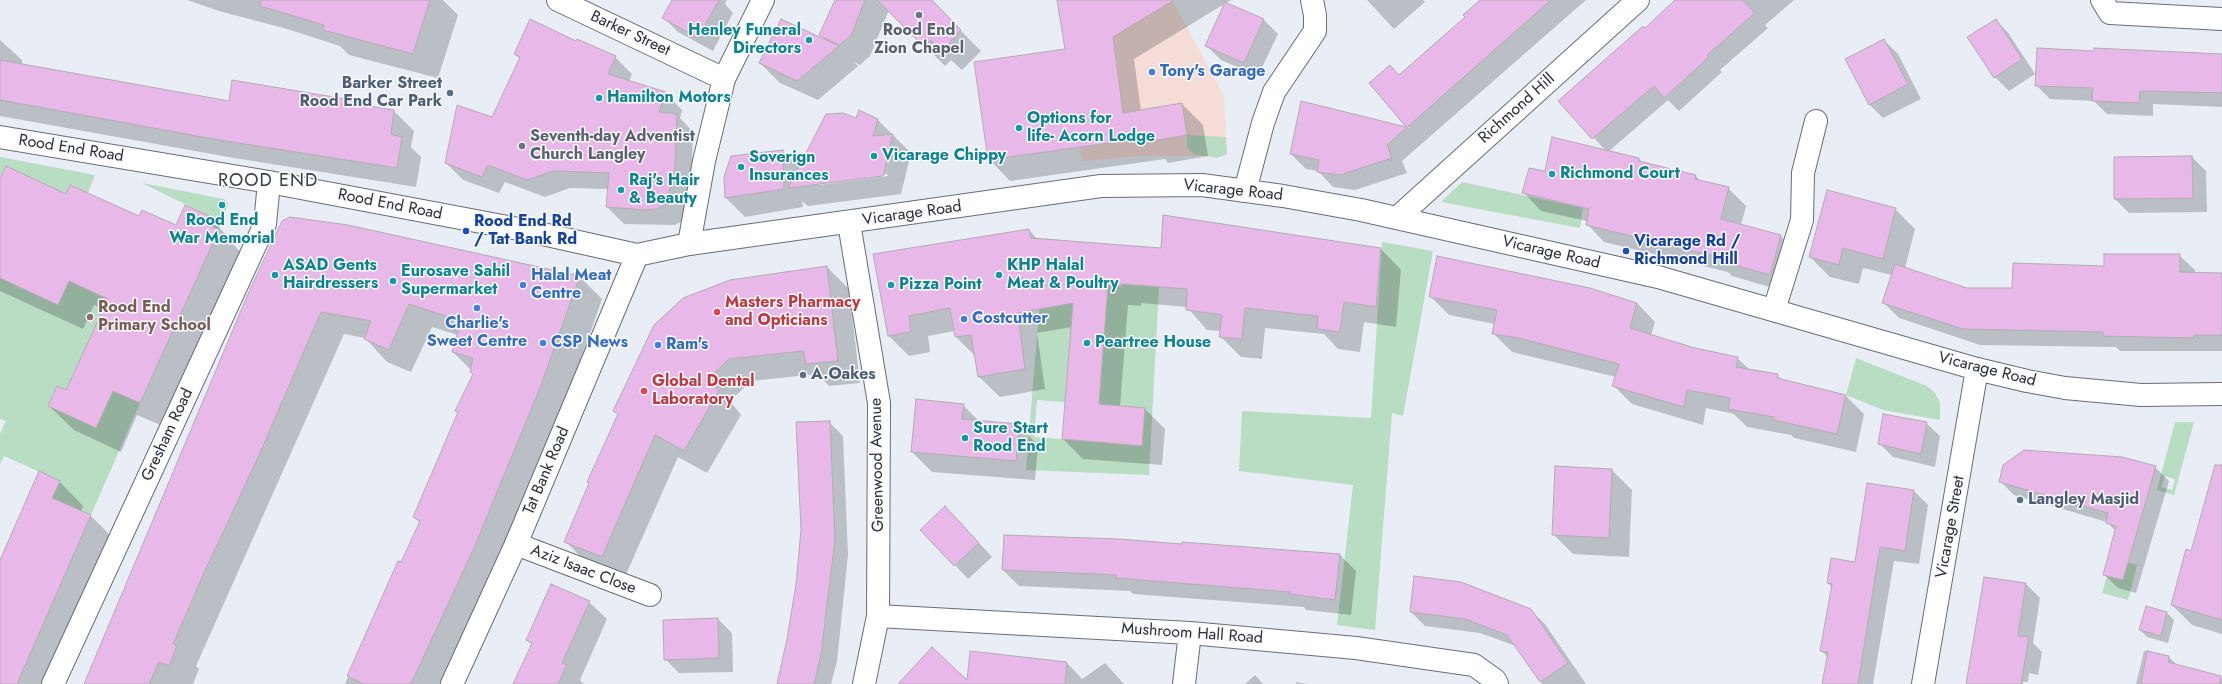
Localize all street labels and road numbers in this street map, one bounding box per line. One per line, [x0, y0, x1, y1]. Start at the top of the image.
street label: Barker Street [587, 7, 673, 61]
street label: Richmond Hill [1475, 70, 1559, 148]
street label: Rood End Road [17, 131, 125, 167]
street label: Vicarage Road [1182, 176, 1284, 206]
street label: Rood End Road [336, 185, 444, 225]
street label: Vicarage Road [861, 198, 963, 230]
street label: Vicarage Road [1500, 232, 1602, 274]
street label: Vicarage Road [1936, 349, 2038, 391]
street label: Gresham Road [138, 386, 198, 484]
street label: Greenwood Avenue [867, 398, 889, 532]
street label: Tat Bank Road [520, 424, 574, 518]
street label: Vicarage Street [1933, 474, 1969, 580]
street label: Aziz Isaac Close [528, 541, 638, 599]
street label: Mushroom Hall Road [1120, 619, 1264, 649]

